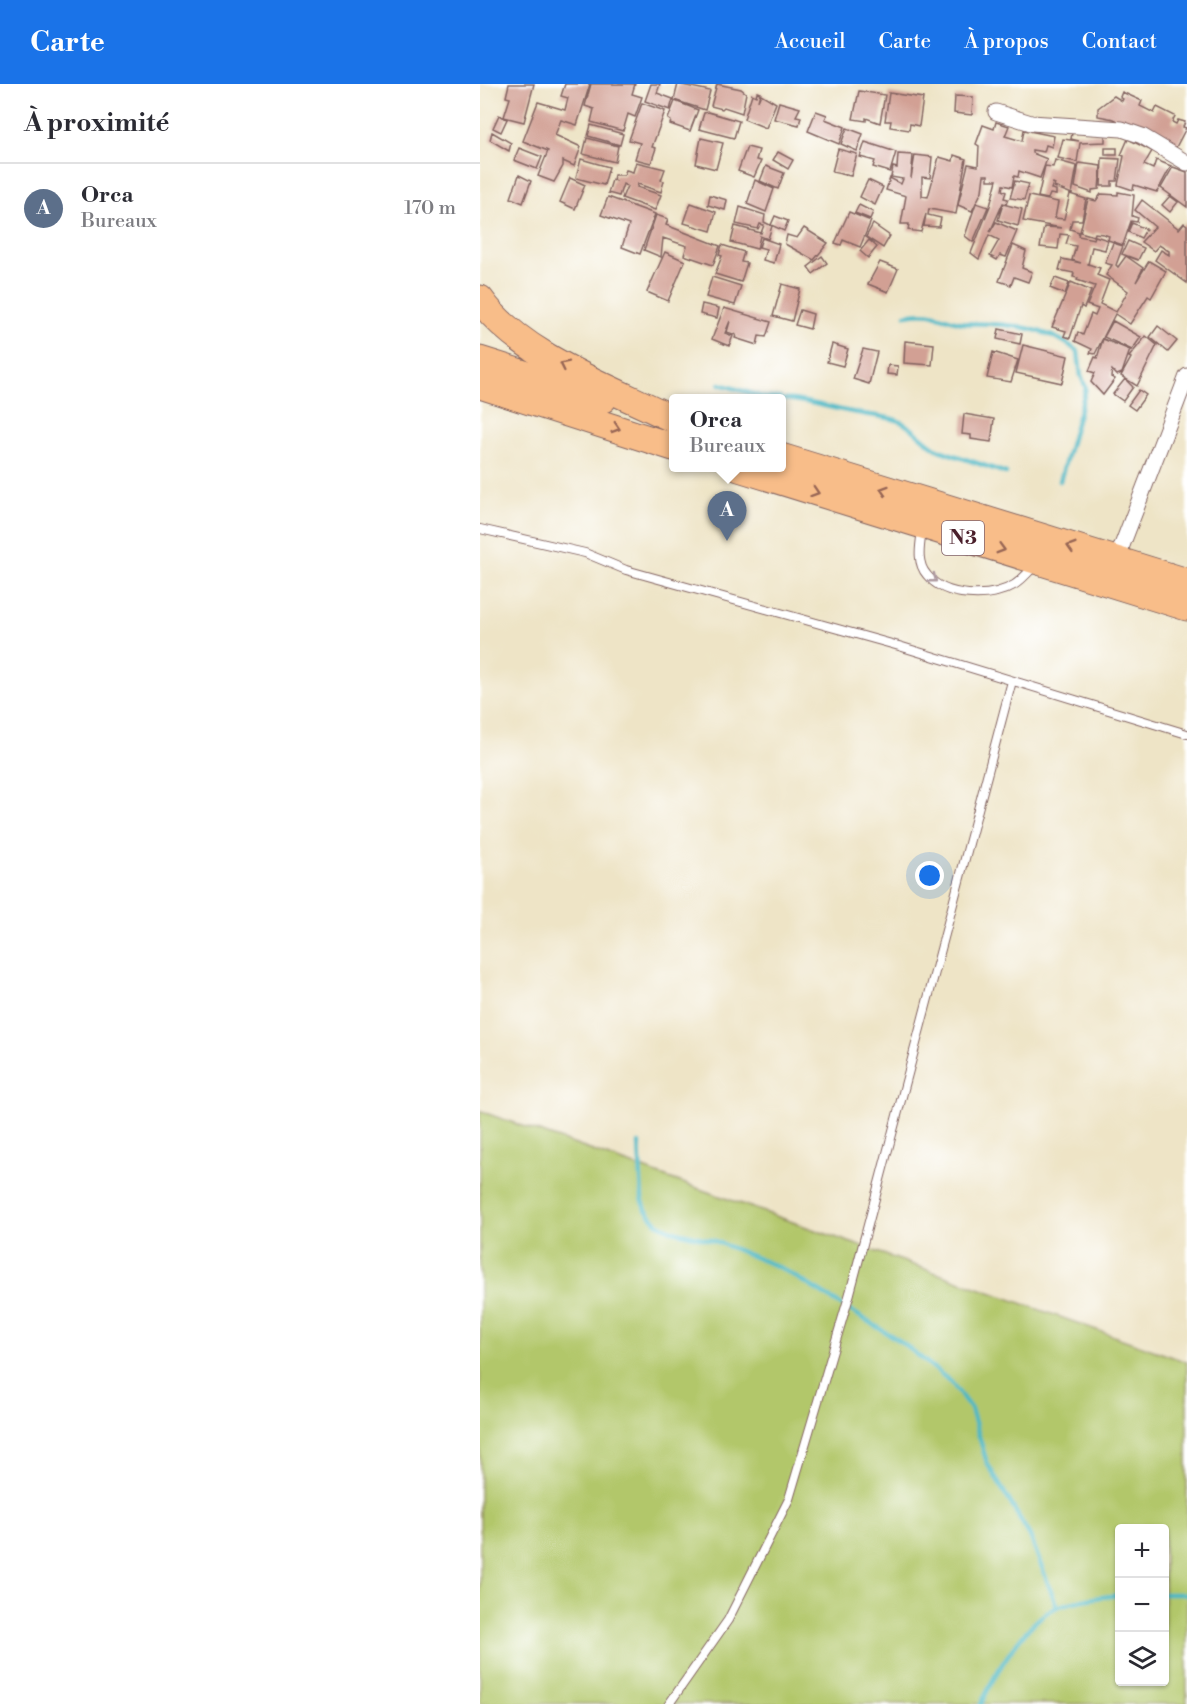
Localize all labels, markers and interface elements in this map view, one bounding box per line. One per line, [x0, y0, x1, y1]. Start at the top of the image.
text: Carte [30, 25, 105, 60]
text: Accueil [775, 29, 846, 55]
text: Carte [879, 29, 931, 55]
text: À propos [964, 29, 1049, 55]
text: Contact [1082, 29, 1157, 55]
text: À proximité [24, 107, 169, 139]
text: Orca [81, 182, 133, 209]
text: A [36, 196, 51, 221]
text: 170 m [404, 196, 456, 221]
text: Bureaux [81, 209, 157, 234]
one-way arrow [559, 360, 570, 372]
popup [669, 394, 786, 472]
text: Orca [690, 407, 742, 434]
one-way arrow [610, 421, 621, 434]
text: Bureaux [690, 434, 765, 459]
one-way arrow [809, 484, 820, 497]
one-way arrow [879, 485, 890, 497]
pin: A [708, 492, 746, 541]
road number: N3 [942, 521, 984, 555]
one-way arrow [995, 542, 1006, 554]
one-way arrow [1066, 542, 1076, 554]
one-way arrow [927, 571, 938, 582]
your location [915, 861, 944, 890]
map controls [1115, 1524, 1169, 1686]
button: + [1115, 1524, 1169, 1578]
button: − [1115, 1578, 1169, 1632]
button: layers [1115, 1632, 1169, 1686]

